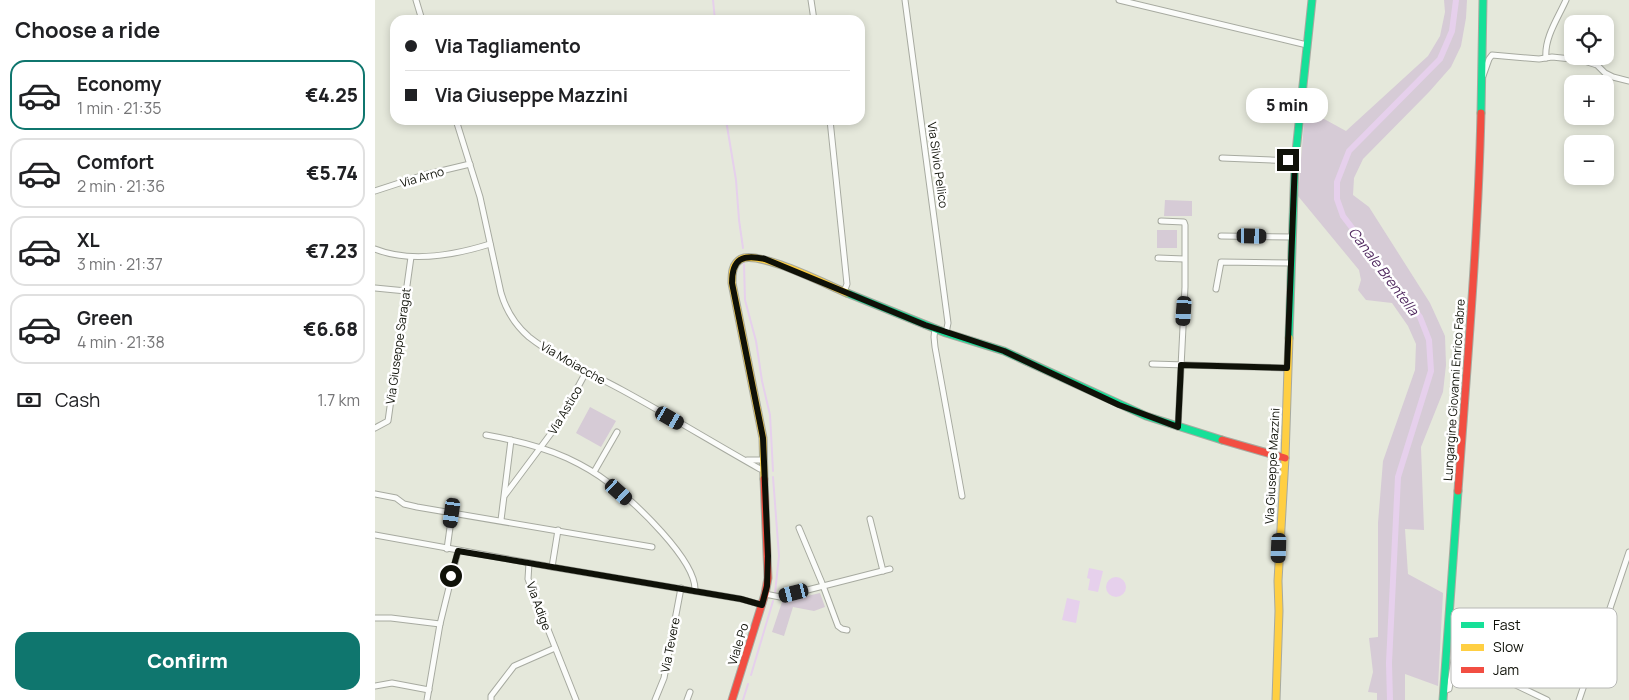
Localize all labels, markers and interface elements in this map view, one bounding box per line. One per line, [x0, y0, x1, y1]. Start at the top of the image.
text: Choose a ride [15, 15, 160, 45]
map controls [1564, 15, 1614, 185]
button: locate [1564, 15, 1614, 65]
text: Via Tagliamento [435, 33, 581, 59]
text: Economy [77, 71, 161, 97]
icon: car [17, 73, 62, 118]
button: + [1564, 75, 1614, 125]
text: €4.25 [305, 82, 358, 108]
text: Via Giuseppe Mazzini [435, 82, 628, 108]
callout: 5 min [1247, 88, 1329, 122]
text: 5 min [1266, 94, 1308, 116]
text: 1 min · 21:35 [77, 97, 162, 119]
street label: Via Silvio Pellico [924, 121, 952, 209]
button: − [1564, 135, 1614, 185]
text: Comfort [77, 149, 154, 175]
route end [1277, 149, 1299, 171]
icon: car [17, 151, 62, 196]
text: €5.74 [306, 160, 358, 186]
street label: Via Arno [398, 163, 446, 191]
text: 2 min · 21:36 [77, 175, 165, 197]
water label: Canale Brentella [1345, 223, 1424, 320]
text: XL [77, 227, 100, 253]
car [1236, 228, 1267, 244]
icon: car [17, 229, 62, 274]
text: €7.23 [306, 238, 358, 264]
text: 3 min · 21:37 [77, 253, 163, 275]
street label: Via Giuseppe Saragat [381, 286, 415, 405]
car [1175, 296, 1192, 326]
street label: Lungargine Giovanni Enrico Fabre [1439, 298, 1469, 482]
text: Green [77, 305, 133, 331]
icon: car [17, 307, 62, 352]
text: €6.68 [303, 316, 358, 342]
text: 4 min · 21:38 [77, 331, 165, 353]
street label: Via Moiacche [537, 337, 609, 389]
street label: Via Astico [544, 382, 586, 438]
icon: cash [15, 386, 43, 414]
text: Cash [55, 387, 100, 413]
text: 1.7 km [318, 389, 360, 411]
car [653, 404, 686, 432]
street label: Via Giuseppe Mazzini [1260, 408, 1284, 524]
car [602, 476, 635, 508]
car [442, 497, 461, 529]
car [1270, 533, 1287, 563]
route start [440, 565, 462, 587]
street label: Via Adige [522, 579, 556, 633]
car [777, 582, 810, 604]
legend [1451, 608, 1617, 688]
text: Fast [1493, 615, 1521, 634]
street label: Via Tevere [656, 616, 684, 674]
street label: Viale Po [724, 621, 752, 667]
button: Confirm [15, 632, 360, 690]
text: Slow [1493, 637, 1524, 656]
text: Jam [1493, 660, 1519, 679]

